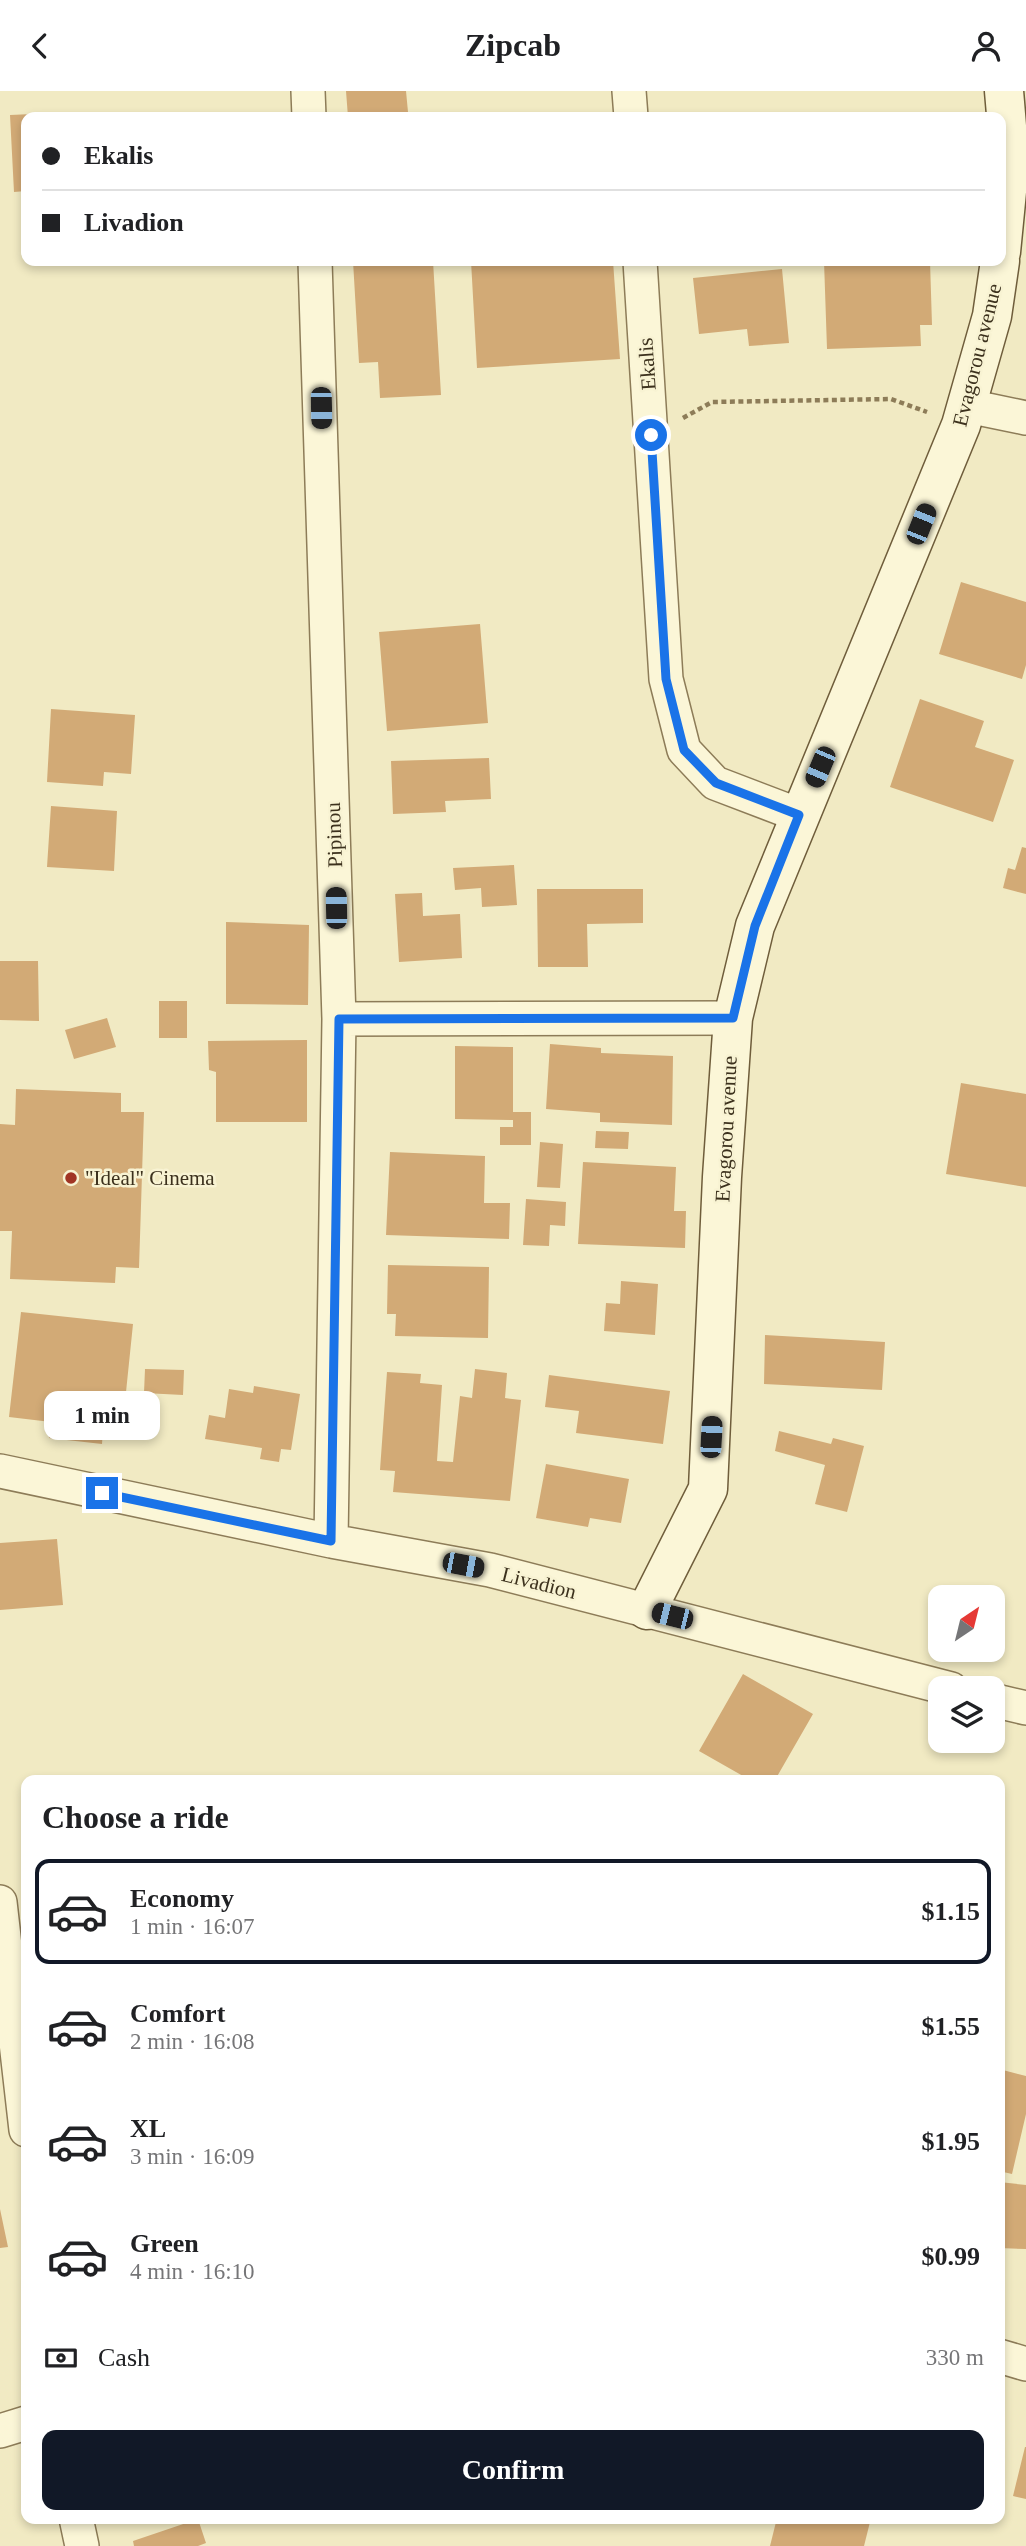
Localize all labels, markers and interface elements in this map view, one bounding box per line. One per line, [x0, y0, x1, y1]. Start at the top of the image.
icon: back [21, 27, 59, 65]
text: Zipcab [465, 27, 561, 63]
icon: person [967, 27, 1005, 65]
text: Ekalis [84, 141, 153, 170]
text: Livadion [84, 208, 184, 237]
street label: Evagorou avenue [948, 281, 1006, 429]
street label: Ekalis [633, 337, 661, 391]
car [311, 387, 332, 429]
route start [635, 419, 667, 451]
car [904, 501, 939, 547]
car [803, 744, 838, 790]
street label: Pipinou [321, 801, 347, 868]
car [326, 887, 347, 929]
street label: Evagorou avenue [710, 1055, 742, 1203]
place label: "Ideal" Cinema [85, 1166, 215, 1190]
marker: "Ideal" Cinema [63, 1170, 79, 1186]
callout: 1 min [44, 1391, 160, 1441]
text: 1 min [74, 1403, 130, 1428]
car [700, 1415, 723, 1459]
route end [86, 1477, 118, 1509]
car [441, 1551, 486, 1579]
street label: Livadion [499, 1562, 579, 1604]
north arrow [928, 1585, 1004, 1663]
map controls [928, 1585, 1005, 1753]
car [650, 1601, 695, 1631]
button: layers [928, 1676, 1005, 1753]
text: Choose a ride [42, 1799, 229, 1835]
icon: car [46, 1880, 109, 1943]
text: Economy [130, 1884, 234, 1913]
text: $1.15 [922, 1897, 980, 1926]
text: 1 min · 16:07 [130, 1914, 255, 1939]
icon: car [46, 1995, 109, 2058]
text: Comfort [130, 1999, 225, 2028]
text: $1.55 [922, 2012, 980, 2041]
text: 2 min · 16:08 [130, 2029, 255, 2054]
icon: car [46, 2110, 109, 2173]
text: XL [130, 2114, 166, 2143]
text: $1.95 [922, 2127, 980, 2156]
text: 3 min · 16:09 [130, 2144, 255, 2169]
icon: car [46, 2225, 109, 2288]
text: Green [130, 2229, 199, 2258]
text: $0.99 [922, 2242, 980, 2271]
text: 4 min · 16:10 [130, 2259, 255, 2284]
icon: cash [42, 2339, 80, 2377]
text: Cash [98, 2343, 150, 2372]
text: 330 m [926, 2345, 984, 2370]
button: Confirm [42, 2430, 984, 2510]

